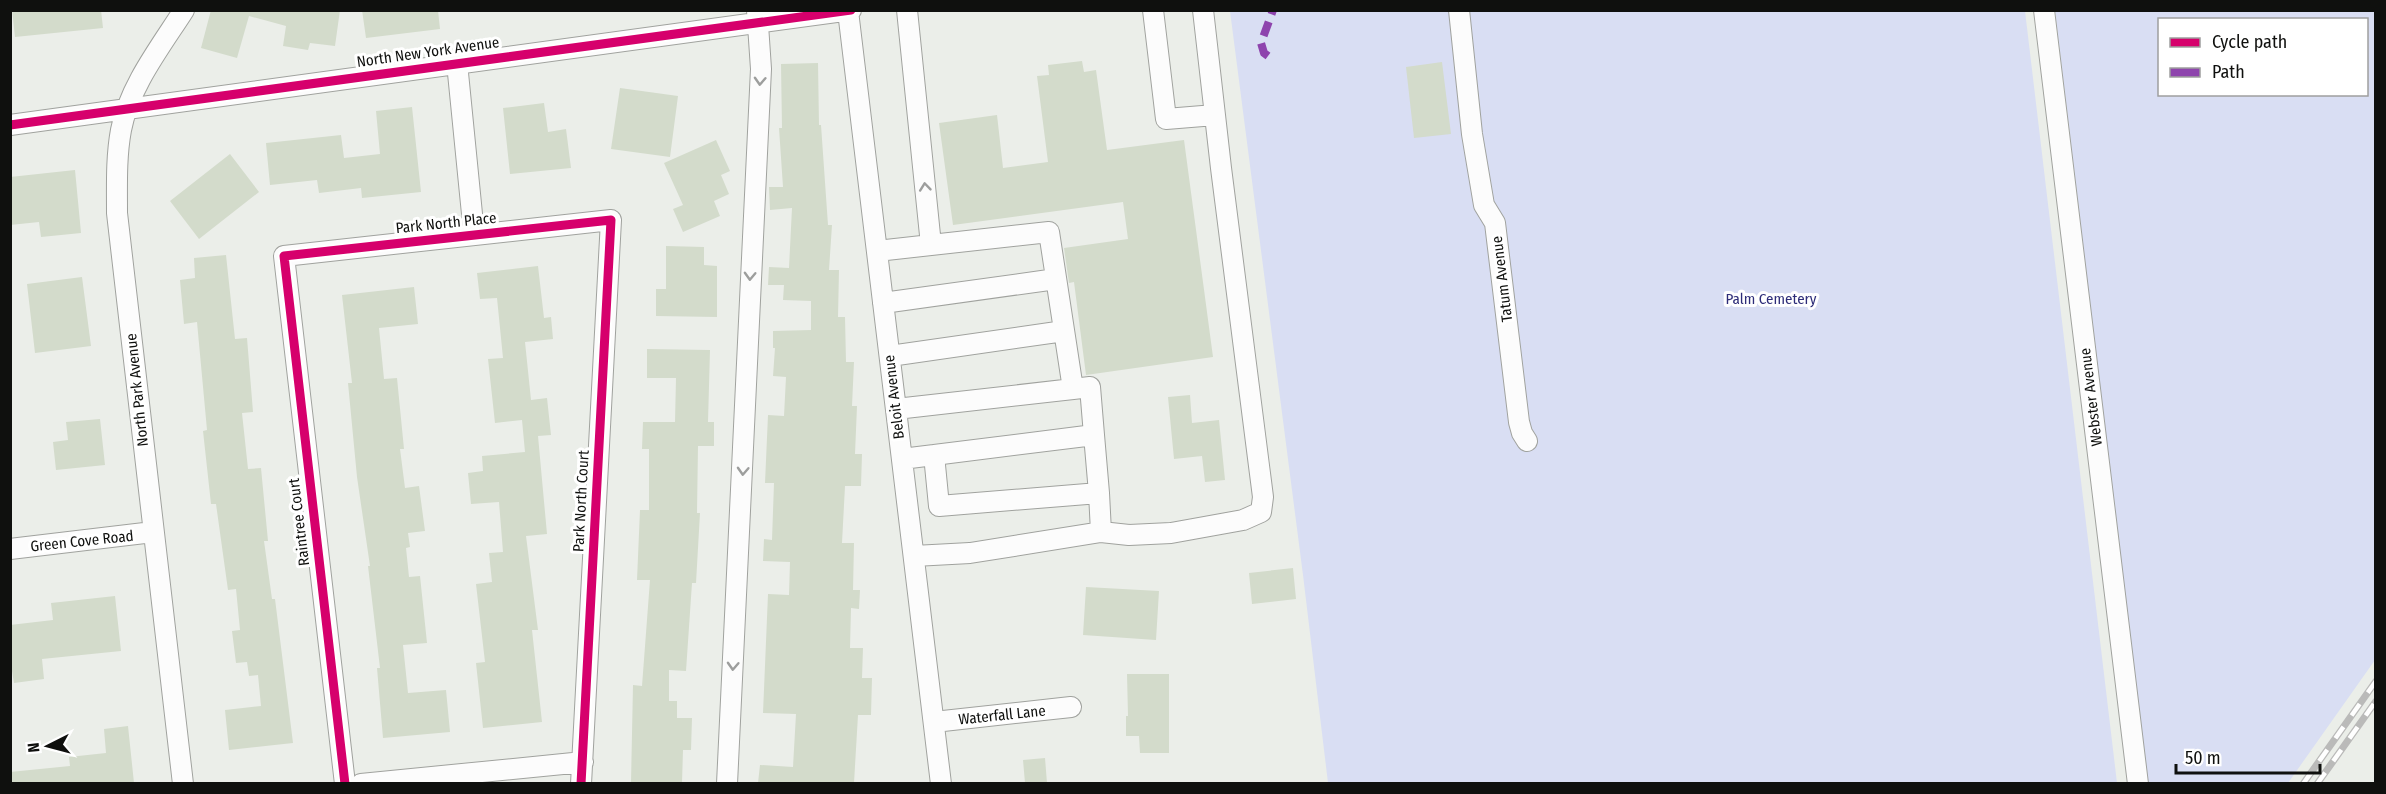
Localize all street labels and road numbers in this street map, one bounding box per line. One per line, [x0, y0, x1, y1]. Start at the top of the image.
street label: North New York Avenue [356, 33, 500, 71]
street label: Park North Place [395, 209, 497, 237]
street label: Tatum Avenue [1488, 235, 1516, 323]
street label: North Park Avenue [122, 332, 152, 448]
street label: Webster Avenue [2076, 347, 2106, 447]
street label: Beloit Avenue [880, 354, 908, 440]
street label: Park North Court [569, 450, 593, 552]
street label: Raintree Court [285, 477, 313, 567]
street label: Green Cove Road [30, 527, 134, 555]
street label: Waterfall Lane [958, 701, 1046, 729]

